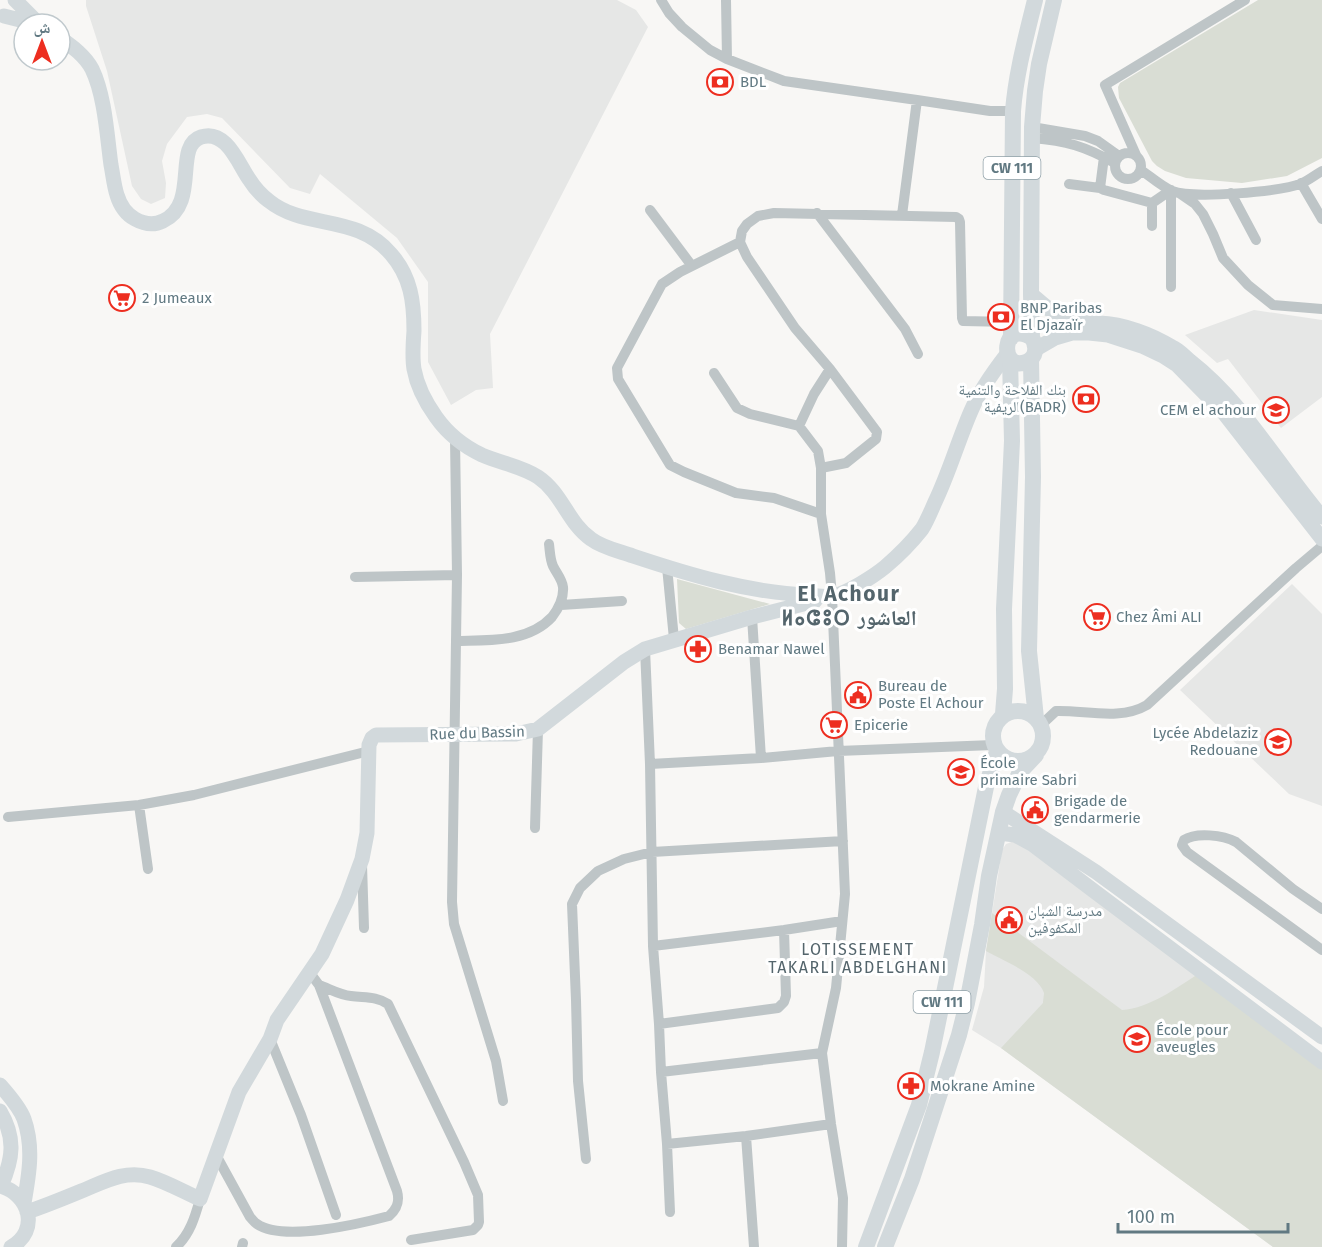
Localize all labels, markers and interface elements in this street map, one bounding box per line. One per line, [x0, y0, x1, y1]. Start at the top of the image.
north arrow [12, 12, 72, 72]
text: ش [34, 18, 51, 37]
bank icon: BDL [705, 67, 735, 97]
place label: BDL [740, 73, 767, 91]
road number: CW 111 [984, 157, 1040, 179]
supermarket icon: 2 Jumeaux [107, 283, 137, 313]
place label: 2 Jumeaux [142, 289, 212, 307]
place label: BNP Paribas El Djazaïr [1020, 299, 1102, 334]
bank icon: BNP Paribas El Djazaïr [986, 302, 1016, 332]
place label: بنك الفلاحة والتنمية الريفية(BADR) [959, 381, 1066, 416]
bank icon: بنك الفلاحة والتنمية الريفية(BADR) [1071, 384, 1101, 414]
school or university icon: CEM el achour [1261, 395, 1291, 425]
place label: CEM el achour [1160, 401, 1256, 419]
district label: El Achour ⵍⴰⵛⵓⵔ العاشور [781, 581, 917, 631]
supermarket icon: Chez Âmi ALI [1082, 602, 1112, 632]
place label: Chez Âmi ALI [1116, 608, 1202, 626]
pharmacy icon: Benamar Nawel [683, 634, 713, 664]
place label: Benamar Nawel [718, 640, 825, 658]
place label: Bureau de Poste El Achour [878, 677, 984, 712]
public building icon: Bureau de Poste El Achour [843, 680, 873, 710]
supermarket icon: Epicerie [819, 710, 849, 740]
place label: Epicerie [854, 716, 908, 734]
street label: Rue du Bassin [429, 722, 525, 744]
place label: Lycée Abdelaziz Redouane [1153, 724, 1258, 759]
school or university icon: Lycée Abdelaziz Redouane [1263, 727, 1293, 757]
place label: École primaire Sabri [980, 754, 1077, 789]
school or university icon: École primaire Sabri [946, 757, 976, 787]
place label: Brigade de gendarmerie [1054, 792, 1141, 827]
public building icon: Brigade de gendarmerie [1020, 795, 1050, 825]
place label: مدرسة الشبان المكفوفين [1028, 902, 1102, 938]
public building icon: مدرسة الشبان المكفوفين [994, 905, 1024, 935]
district label: LOTISSEMENT TAKARLI ABDELGHANI [768, 940, 948, 977]
road number: CW 111 [914, 991, 970, 1013]
place label: École pour aveugles [1156, 1021, 1228, 1056]
school or university icon: École pour aveugles [1122, 1024, 1152, 1054]
pharmacy icon: Mokrane Amine [896, 1071, 926, 1101]
place label: Mokrane Amine [930, 1077, 1035, 1095]
scale bar [1118, 1196, 1288, 1234]
text: 100 m [1127, 1206, 1175, 1228]

